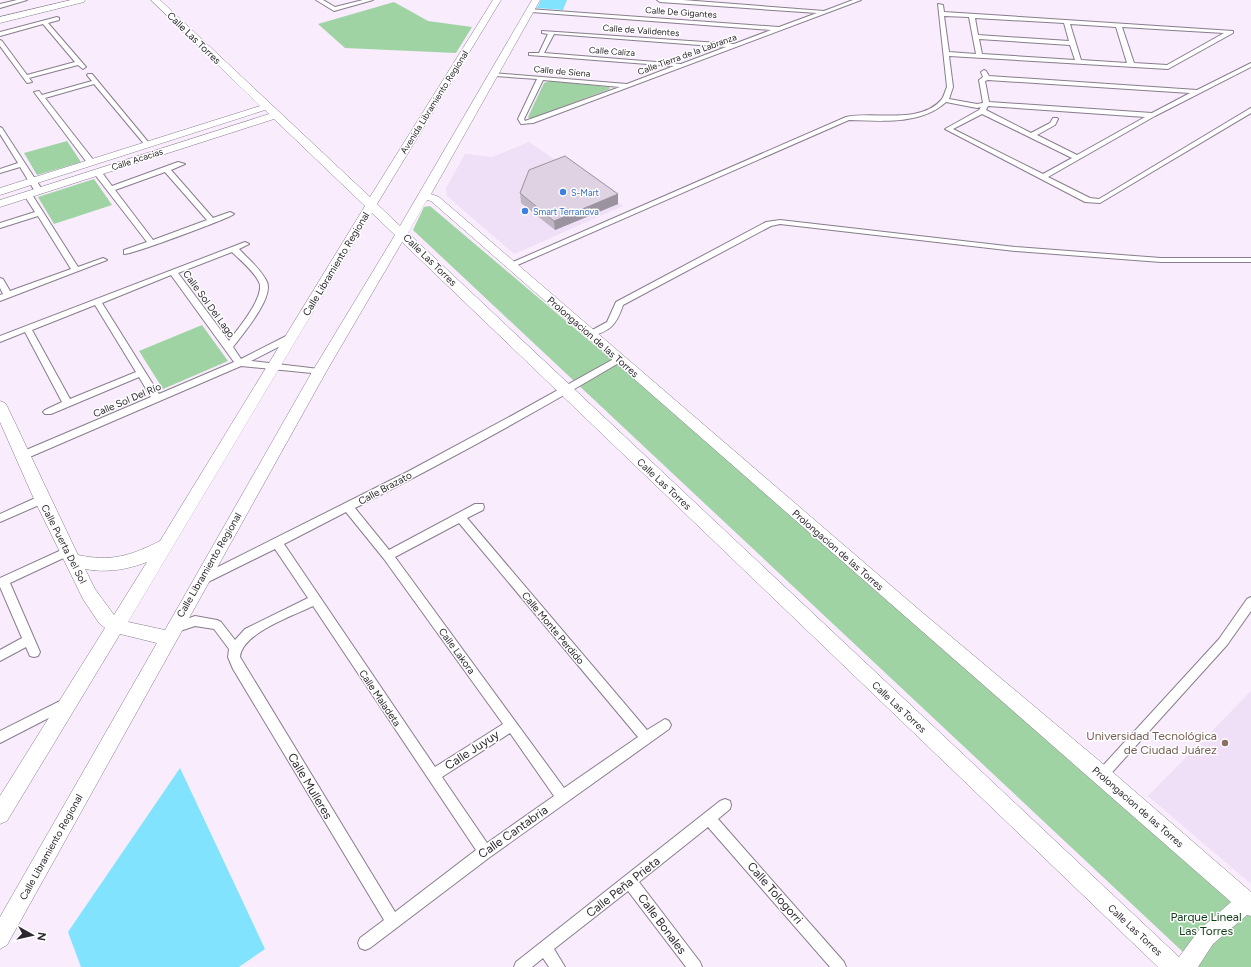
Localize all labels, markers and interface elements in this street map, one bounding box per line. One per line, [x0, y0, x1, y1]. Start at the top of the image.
street label: Calle De Gigantes [645, 4, 717, 20]
street label: Calle Las Torres [164, 9, 224, 67]
street label: Calle de Validentes [602, 22, 680, 38]
street label: Calle Tierra de la Labranza [636, 31, 738, 77]
street label: Calle Caliza [589, 44, 636, 58]
street label: Avenida Libramiento Regional [398, 48, 470, 156]
street label: Calle de Siena [533, 63, 591, 79]
street label: Calle Acacias [110, 146, 164, 172]
marker: S-Mart [558, 187, 568, 197]
place label: S-Mart [571, 187, 600, 198]
marker: Smart Terranova [520, 206, 530, 216]
place label: Smart Terranova [533, 206, 599, 217]
street label: Calle Libramiento Regional [300, 210, 372, 318]
street label: Calle Las Torres [400, 231, 460, 289]
street label: Calle Sol Del Lago [180, 268, 238, 340]
street label: Prolongacion de las Torres [545, 294, 642, 380]
street label: Calle Sol Del Río [91, 380, 163, 420]
street label: Calle Las Torres [634, 455, 694, 513]
street label: Calle Brazato [356, 468, 414, 508]
street label: Calle Puerta Del Sol [38, 502, 90, 586]
street label: Prolongacion de las Torres [790, 507, 887, 593]
street label: Calle Libramiento Regional [174, 510, 244, 620]
street label: Calle Monte Perdido [519, 589, 587, 667]
street label: Calle Lakora [436, 625, 478, 677]
street label: Calle Maladeta [356, 667, 404, 729]
street label: Calle Las Torres [869, 678, 929, 736]
street label: Calle Juyuy [442, 727, 502, 773]
place label: Universidad Tecnológica de Ciudad Juárez [1086, 729, 1217, 757]
marker: Universidad Tecnológica de Ciudad Juárez [1220, 738, 1230, 748]
street label: Calle Mulleres [285, 750, 335, 822]
street label: Prolongacion de las Torres [1090, 764, 1187, 850]
street label: Calle Libramiento Regional [16, 792, 86, 902]
street label: Calle Cantabria [476, 803, 550, 861]
street label: Calle Peña Prieta [583, 854, 663, 920]
street label: Calle Tologorri [744, 859, 806, 927]
street label: Calle Bonales [635, 891, 689, 957]
street label: Calle Las Torres [1105, 901, 1165, 959]
park label: Parque Lineal Las Torres [1170, 910, 1242, 938]
north arrow [12, 915, 52, 955]
text: N [34, 931, 48, 941]

